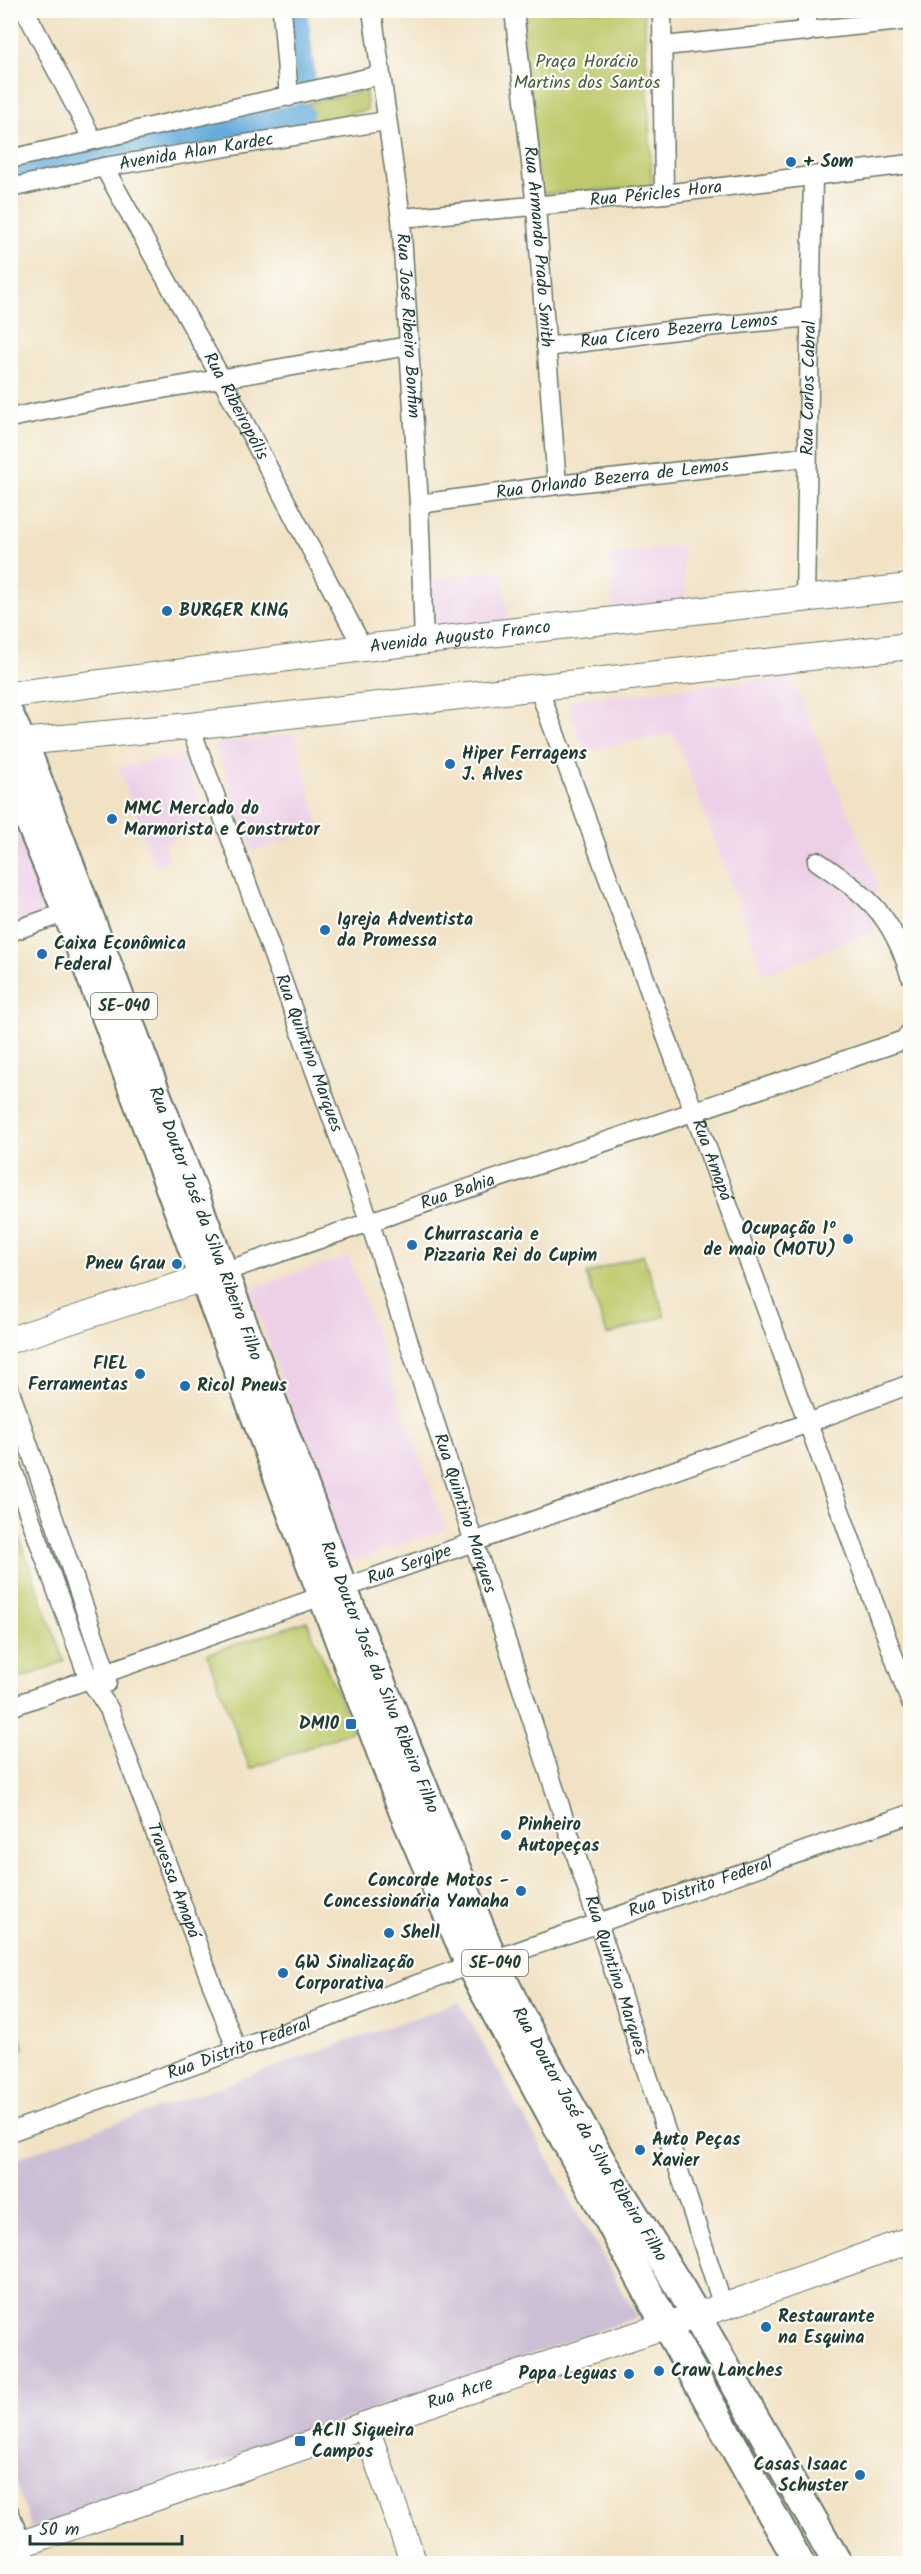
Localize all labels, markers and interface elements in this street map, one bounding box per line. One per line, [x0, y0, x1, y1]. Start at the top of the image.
park label: Praça Horácio Martins dos Santos [514, 48, 661, 98]
street label: Avenida Alan Kardec [117, 125, 276, 179]
street label: Rua Armando Prado Smith [515, 145, 561, 348]
place label: + Som [803, 148, 854, 177]
marker: + Som [784, 155, 798, 169]
street label: Rua Péricles Hora [588, 173, 724, 215]
street label: Rua José Ribeiro Bonfim [387, 232, 428, 419]
street label: Rua Cícero Bezerra Lemos [578, 306, 780, 357]
street label: Rua Carlos Cabral [793, 320, 825, 456]
street label: Rua Ribeiropólis [195, 347, 276, 466]
street label: Rua Orlando Bezerra de Lemos [494, 451, 731, 508]
place label: BURGER KING [179, 597, 289, 626]
marker: BURGER KING [160, 604, 174, 618]
street label: Avenida Augusto Franco [368, 613, 552, 662]
place label: Hiper Ferragens J. Alves [462, 740, 587, 790]
marker: Hiper Ferragens J. Alves [443, 757, 457, 771]
place label: MMC Mercado do Marmorista e Construtor [124, 795, 321, 845]
marker: MMC Mercado do Marmorista e Construtor [105, 812, 119, 826]
place label: Igreja Adventista da Promessa [337, 906, 473, 956]
marker: Igreja Adventista da Promessa [318, 923, 332, 937]
place label: Caixa Econômica Federal [54, 930, 186, 980]
marker: Caixa Econômica Federal [35, 947, 49, 961]
street label: Rua Quintino Marques [266, 970, 351, 1137]
road number: SE-040 [91, 993, 157, 1019]
street label: Rua Doutor José da Silva Ribeiro Filho [140, 1082, 270, 1365]
street label: Rua Amapá [683, 1115, 740, 1207]
street label: Rua Bahia [417, 1166, 499, 1218]
place label: Ocupação 1º de maio (MOTU) [703, 1215, 836, 1265]
place label: Churrascaria e Pizzaria Rei do Cupim [424, 1221, 598, 1271]
marker: Ocupação 1º de maio (MOTU) [841, 1232, 855, 1246]
marker: Churrascaria e Pizzaria Rei do Cupim [405, 1238, 419, 1252]
place label: Pneu Grau [85, 1250, 165, 1279]
marker: Pneu Grau [170, 1257, 184, 1271]
place label: FIEL Ferramentas [28, 1350, 129, 1400]
marker: FIEL Ferramentas [133, 1367, 147, 1381]
place label: Ricol Pneus [197, 1372, 288, 1401]
marker: Ricol Pneus [178, 1379, 192, 1393]
street label: Rua Quintino Marques [425, 1430, 504, 1598]
street label: Rua Sergipe [363, 1536, 456, 1593]
street label: Rua Doutor José da Silva Ribeiro Filho [312, 1537, 447, 1818]
place label: DM10 [299, 1710, 340, 1739]
marker: DM10 [344, 1717, 358, 1731]
place label: Pinheiro Autopeças [518, 1811, 600, 1861]
street label: Travessa Amapá [138, 1818, 209, 1944]
marker: Pinheiro Autopeças [499, 1828, 513, 1842]
street label: Rua Distrito Federal [624, 1848, 777, 1926]
place label: Concorde Motos - Concessionária Yamaha [323, 1867, 509, 1917]
marker: Concorde Motos - Concessionária Yamaha [514, 1884, 528, 1898]
street label: Rua Quintino Marques [576, 1892, 655, 2060]
place label: Shell [401, 1919, 440, 1948]
marker: Shell [382, 1926, 396, 1940]
place label: GW Sinalização Corporativa [295, 1949, 414, 1999]
road number: SE-040 [462, 1950, 528, 1976]
marker: GW Sinalização Corporativa [276, 1966, 290, 1980]
street label: Rua Doutor José da Silva Ribeiro Filho [504, 2002, 675, 2268]
street label: Rua Distrito Federal [163, 2009, 316, 2088]
place label: Auto Peças Xavier [651, 2126, 741, 2176]
marker: Auto Peças Xavier [633, 2143, 647, 2157]
place label: Restaurante na Esquina [778, 2303, 875, 2353]
marker: Restaurante na Esquina [759, 2320, 773, 2334]
place label: Craw Lanches [671, 2357, 783, 2386]
place label: Papa Leguas [519, 2360, 618, 2389]
marker: Craw Lanches [652, 2364, 666, 2378]
marker: Papa Leguas [622, 2367, 636, 2381]
street label: Rua Acre [423, 2369, 497, 2418]
place label: AC11 Siqueira Campos [312, 2417, 414, 2467]
marker: AC11 Siqueira Campos [293, 2434, 307, 2448]
place label: Casas Isaac Schuster [754, 2451, 849, 2501]
marker: Casas Isaac Schuster [853, 2468, 867, 2482]
scale bar [30, 2508, 182, 2546]
text: 50 m [39, 2516, 79, 2545]

